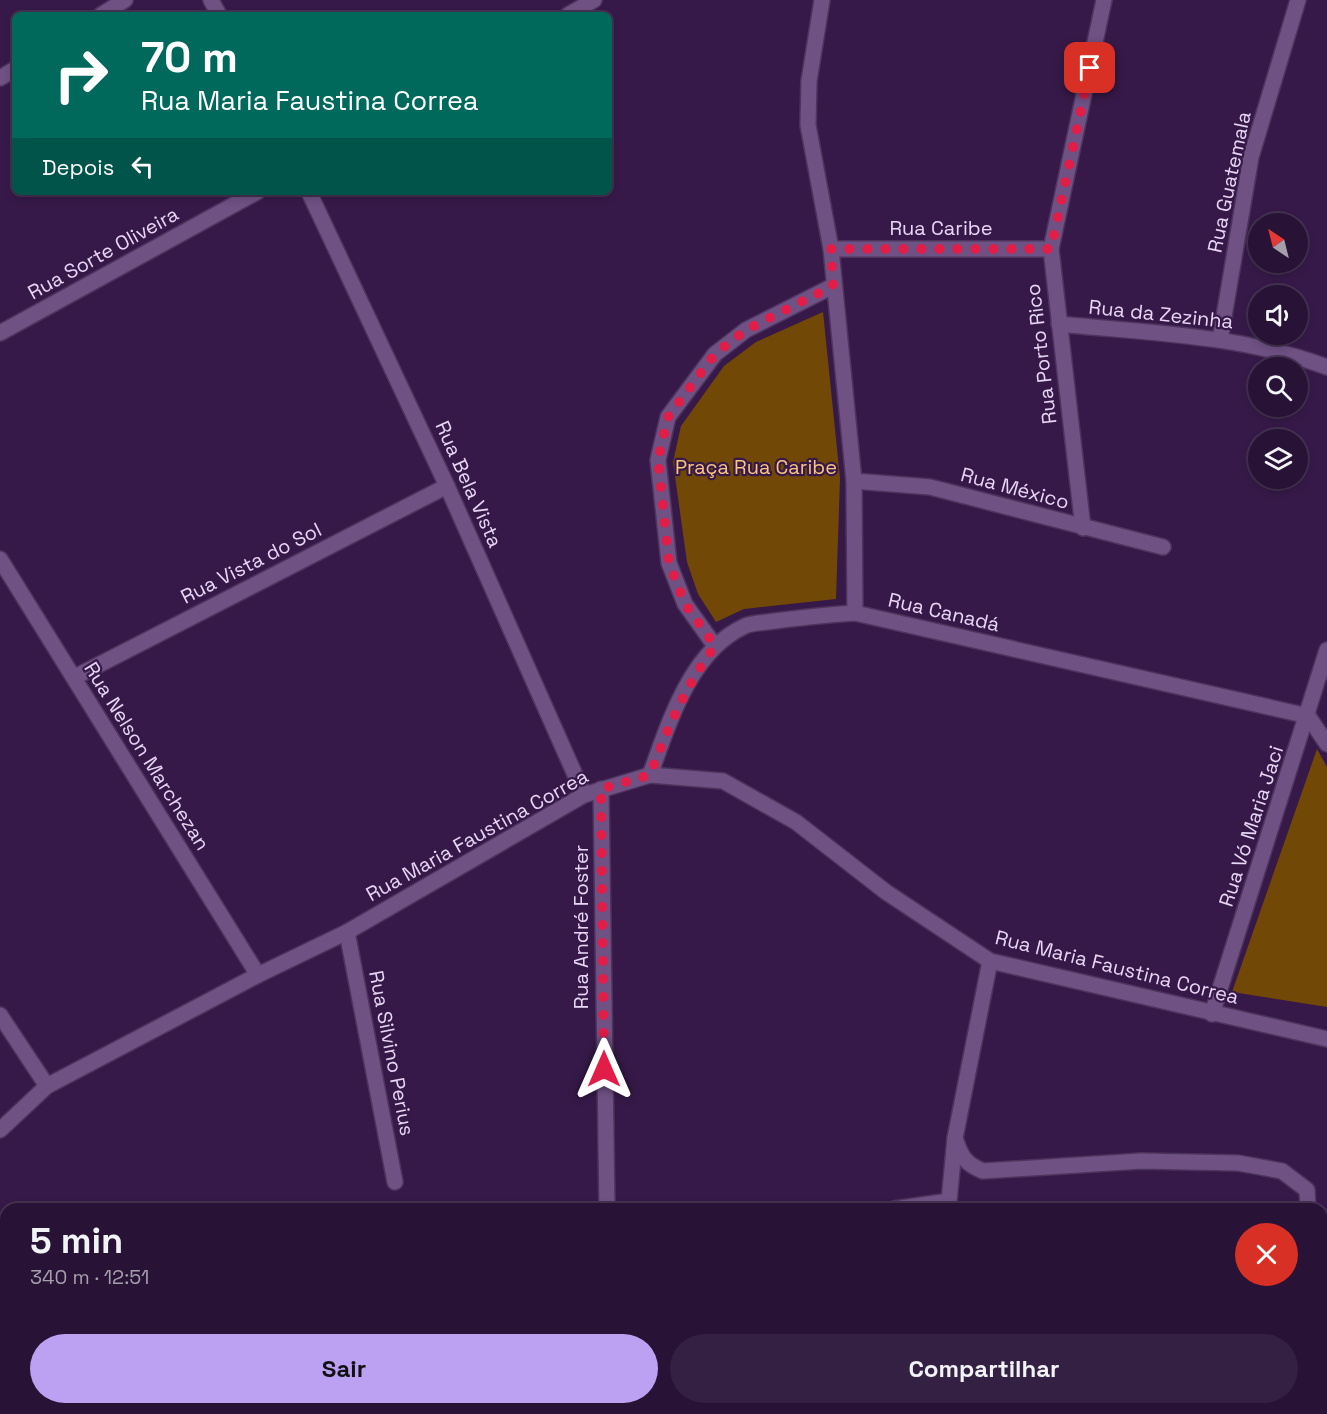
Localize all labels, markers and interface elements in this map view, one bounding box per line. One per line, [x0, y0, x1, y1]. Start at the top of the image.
text: 70 m [141, 31, 238, 84]
icon: right [42, 36, 120, 114]
pin [1064, 42, 1115, 93]
icon: arrive [1073, 51, 1106, 84]
text: Rua Maria Faustina Correa [141, 83, 479, 118]
street label: Rua Guatemala [1201, 109, 1257, 255]
icon: left [126, 150, 159, 183]
text: Depois [42, 153, 114, 181]
street label: Rua Sorte Oliveira [23, 201, 183, 305]
north arrow [1248, 213, 1308, 273]
map controls [1248, 213, 1308, 489]
street label: Rua Caribe [890, 215, 993, 241]
street label: Rua Porto Rico [1019, 282, 1063, 426]
button: sound [1248, 285, 1308, 345]
street label: Rua da Zezinha [1087, 293, 1235, 335]
button: search [1248, 357, 1308, 417]
street label: Rua Bela Vista [429, 417, 509, 551]
button: layers [1248, 429, 1308, 489]
park label: Praça Rua Caribe [675, 454, 837, 480]
street label: Rua México [958, 461, 1072, 515]
street label: Rua Vista do Sol [176, 516, 326, 610]
street label: Rua Canadá [886, 587, 1002, 637]
street label: Rua Nelson Marchezan [78, 657, 216, 855]
street label: Rua Vó Maria Jaci [1213, 742, 1289, 910]
street label: Rua Maria Faustina Correa [361, 763, 593, 907]
street label: Rua André Foster [568, 845, 594, 1009]
street label: Rua Maria Faustina Correa [993, 924, 1241, 1010]
street label: Rua Silvino Perius [363, 968, 421, 1138]
position arrow [572, 1037, 636, 1101]
text: 5 min [30, 1218, 123, 1264]
button: close [1235, 1223, 1298, 1286]
text: 340 m · 12:51 [30, 1264, 149, 1290]
button: Sair [30, 1334, 658, 1403]
button: Compartilhar [670, 1334, 1298, 1403]

